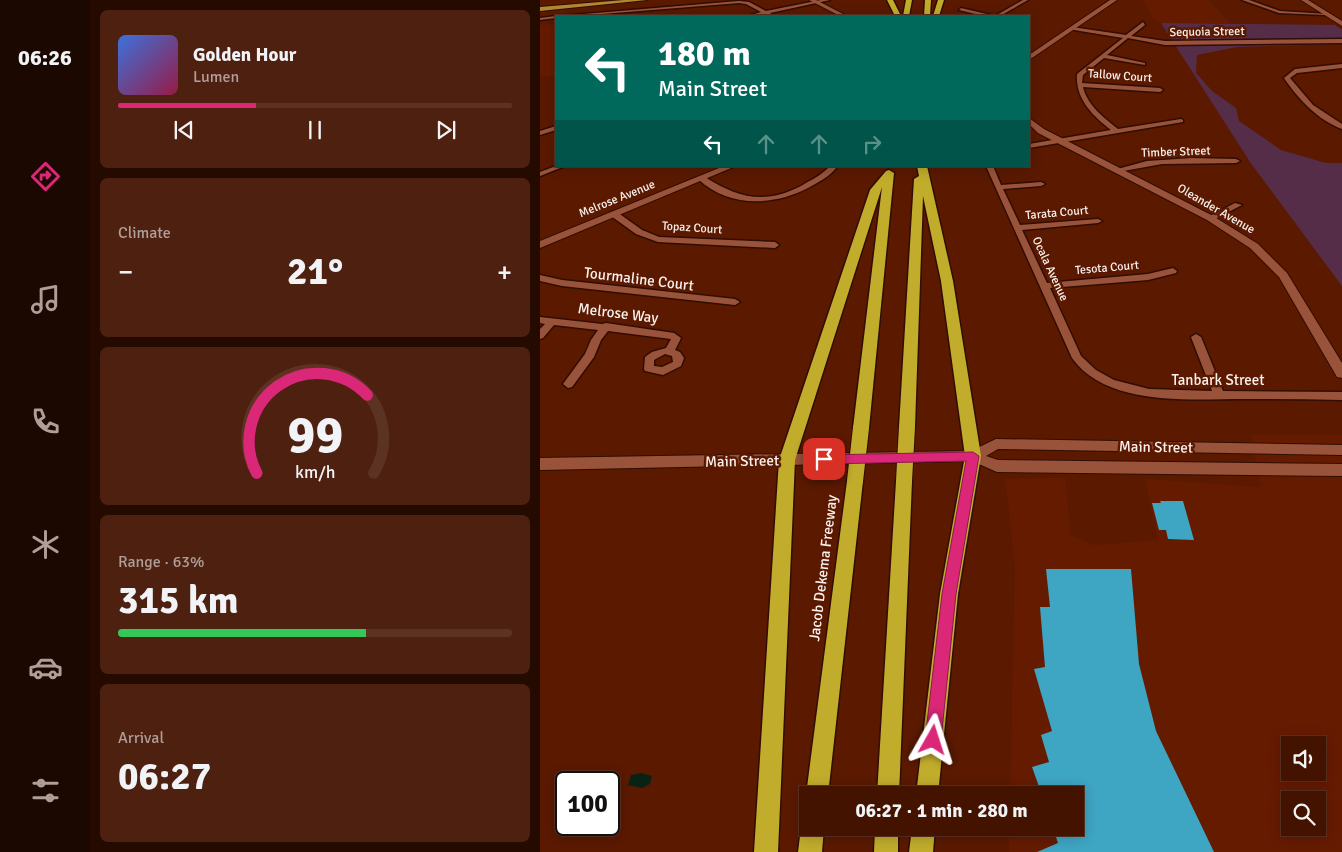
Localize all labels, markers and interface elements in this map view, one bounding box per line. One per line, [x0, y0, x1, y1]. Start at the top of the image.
street label: Sequoia Street [1169, 24, 1245, 40]
text: 180 m [658, 32, 751, 75]
icon: left [575, 35, 640, 100]
text: Golden Hour [193, 43, 296, 67]
text: 06:26 [18, 44, 72, 71]
street label: Tallow Court [1087, 66, 1153, 86]
text: Lumen [193, 67, 239, 87]
text: Main Street [658, 75, 767, 102]
icon: previous [170, 116, 198, 144]
icon: pause [301, 116, 329, 144]
icon: next [432, 116, 460, 144]
icon: left [699, 130, 727, 158]
icon: ahead [752, 130, 780, 158]
icon: ahead [805, 130, 833, 158]
icon: right [858, 130, 886, 158]
street label: Timber Street [1141, 143, 1211, 161]
icon: directions [28, 159, 63, 194]
street label: Melrose Avenue [577, 177, 657, 221]
street label: Oleander Avenue [1175, 181, 1257, 237]
street label: Tarata Court [1025, 203, 1089, 223]
street label: Topaz Court [661, 218, 723, 238]
text: Climate [118, 223, 171, 243]
street label: Ocala Avenue [1029, 234, 1071, 304]
text: 21° [287, 248, 343, 295]
text: − [118, 255, 133, 289]
text: + [497, 255, 512, 289]
street label: Tesota Court [1074, 258, 1140, 278]
street label: Tourmaline Court [583, 263, 695, 295]
icon: music [28, 282, 63, 317]
street label: Melrose Way [577, 299, 659, 327]
street label: Tanbark Street [1171, 371, 1265, 389]
text: 99 [287, 403, 343, 467]
icon: phone [28, 404, 63, 439]
street label: Main Street [1119, 437, 1193, 457]
pin [803, 438, 845, 480]
icon: arrive [810, 445, 838, 473]
street label: Main Street [705, 451, 779, 471]
text: km/h [295, 461, 335, 483]
street label: Jacob Dekema Freeway [805, 494, 841, 642]
icon: climate [28, 527, 63, 562]
text: Range · 63% [118, 552, 204, 572]
text: 315 km [118, 577, 239, 624]
icon: car [28, 650, 63, 685]
position arrow [906, 713, 958, 765]
text: Arrival [118, 728, 164, 748]
map controls [1281, 736, 1326, 836]
button: sound [1281, 736, 1326, 781]
text: 06:27 [118, 753, 211, 800]
speed limit sign: 100 [555, 771, 620, 836]
icon: filters [28, 773, 63, 808]
button: search [1281, 791, 1326, 836]
text: 06:27 · 1 min · 280 m [855, 799, 1028, 823]

